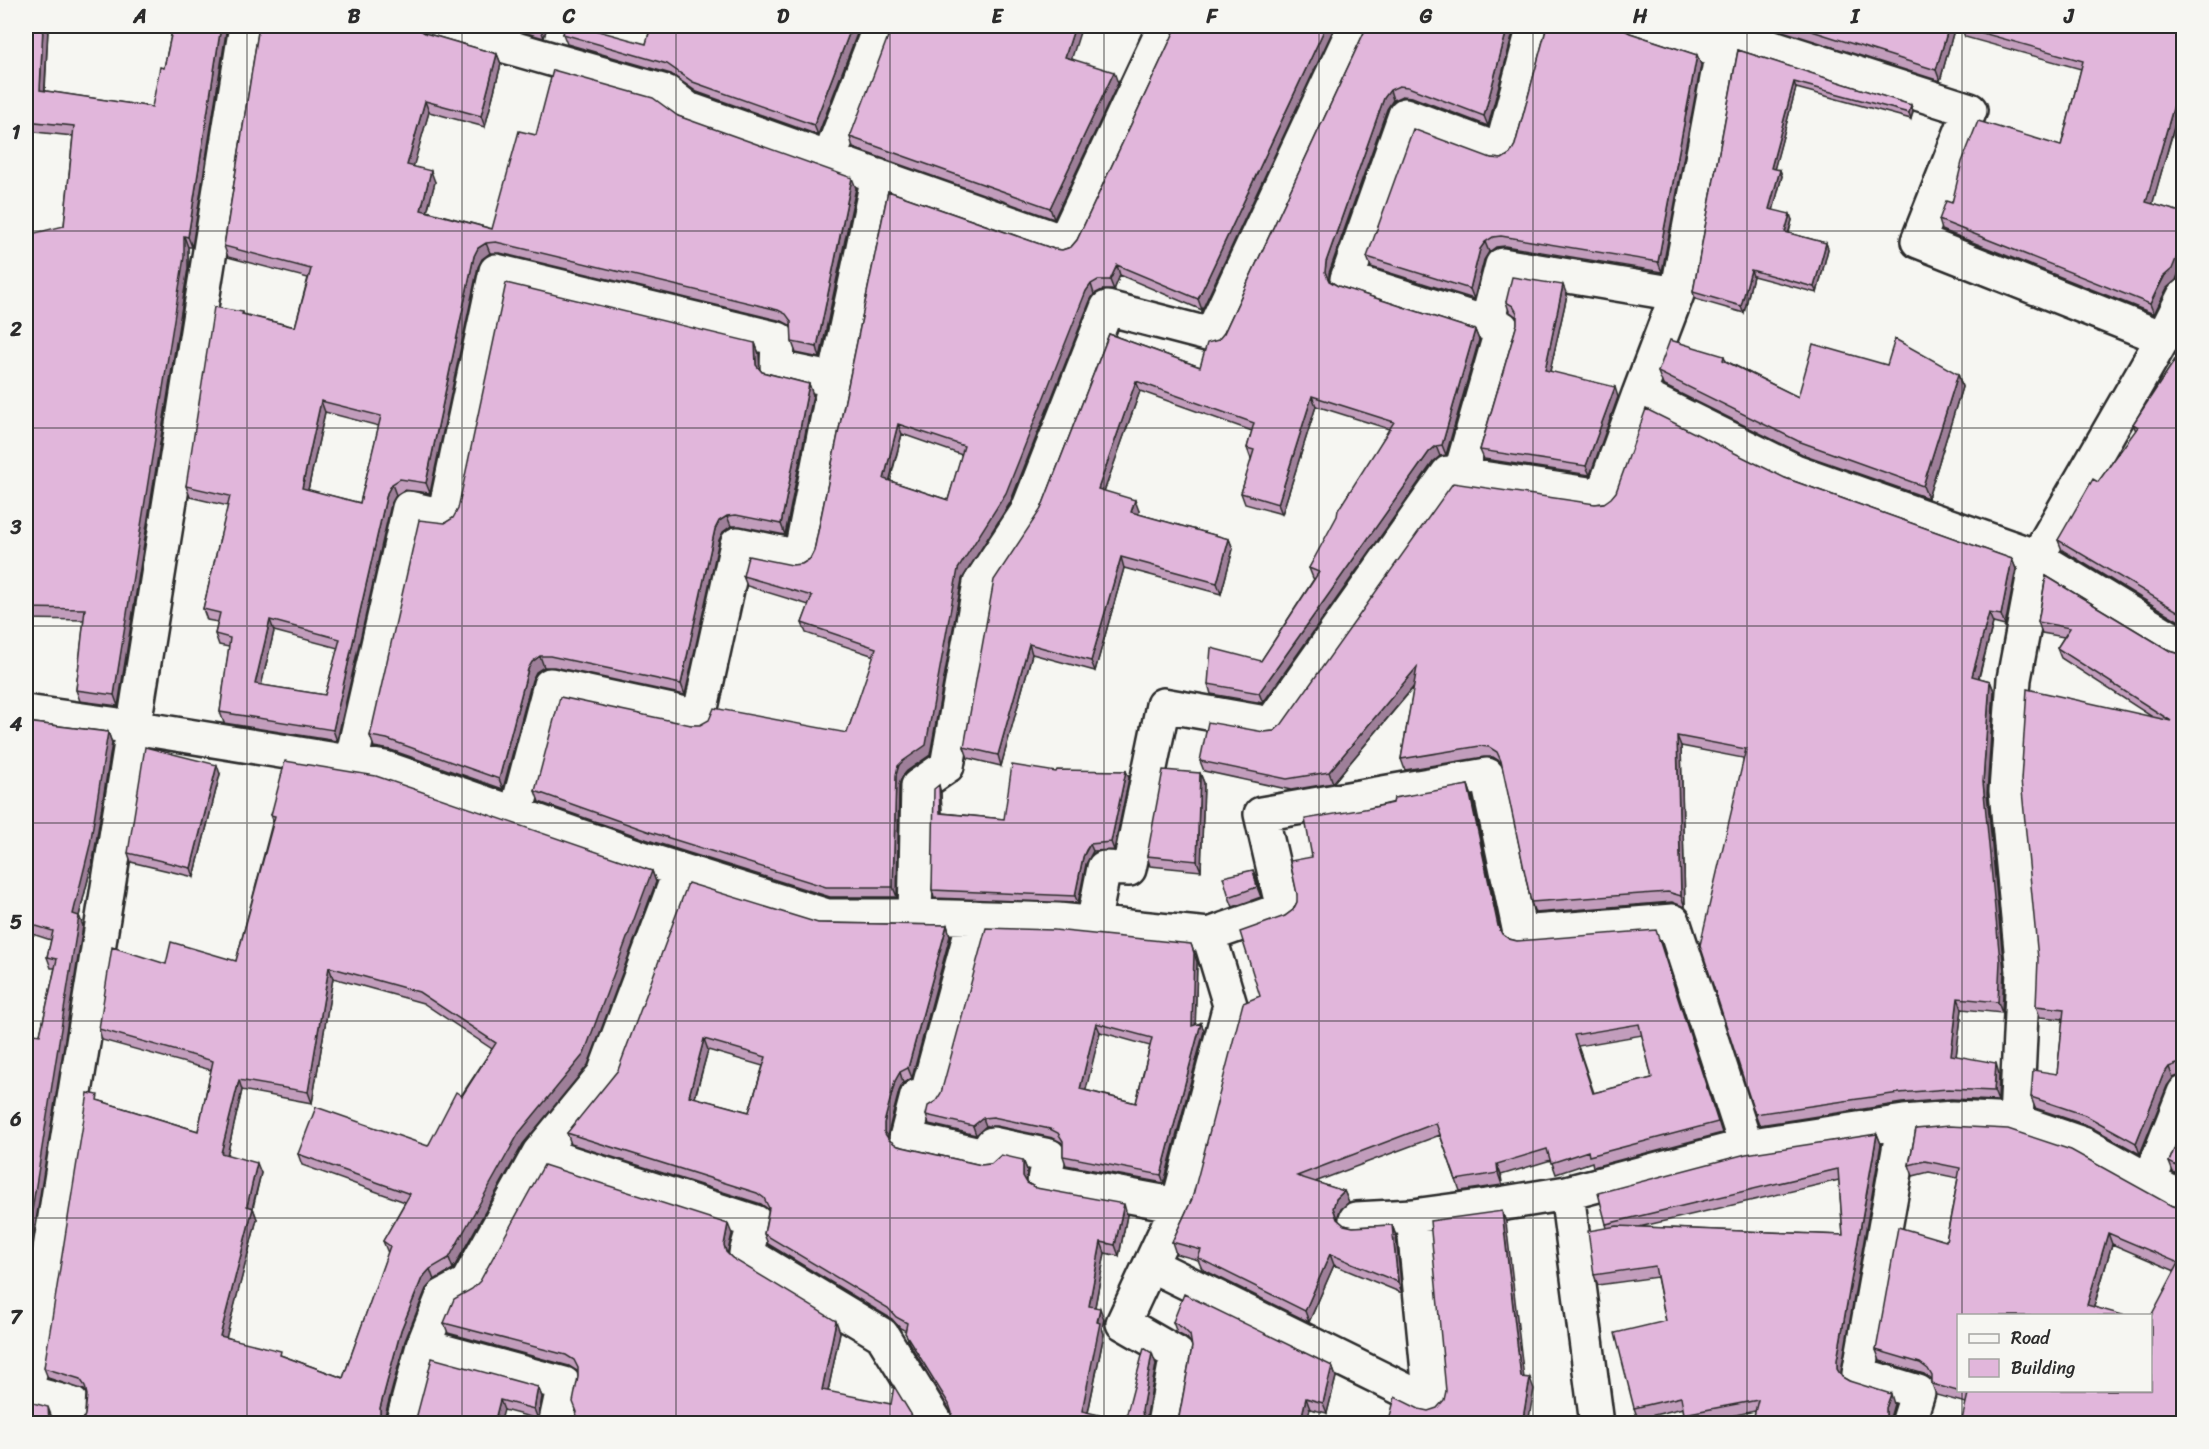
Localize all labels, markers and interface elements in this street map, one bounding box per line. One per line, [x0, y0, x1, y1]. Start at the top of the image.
text: A [132, 0, 147, 34]
text: B [348, 0, 361, 34]
text: C [562, 0, 576, 34]
text: D [777, 0, 790, 34]
text: E [991, 0, 1004, 34]
text: F [1206, 0, 1219, 34]
text: G [1419, 0, 1433, 34]
text: H [1632, 0, 1648, 34]
text: I [1850, 0, 1861, 34]
text: J [2063, 0, 2075, 34]
text: 1 [12, 115, 21, 150]
text: 2 [9, 312, 22, 347]
text: 3 [10, 510, 22, 545]
text: 4 [9, 707, 23, 742]
text: 5 [10, 905, 22, 940]
text: 6 [9, 1102, 22, 1137]
text: 7 [10, 1300, 23, 1335]
legend [1957, 1314, 2152, 1392]
text: Road [2011, 1322, 2051, 1354]
text: Building [2011, 1352, 2075, 1384]

